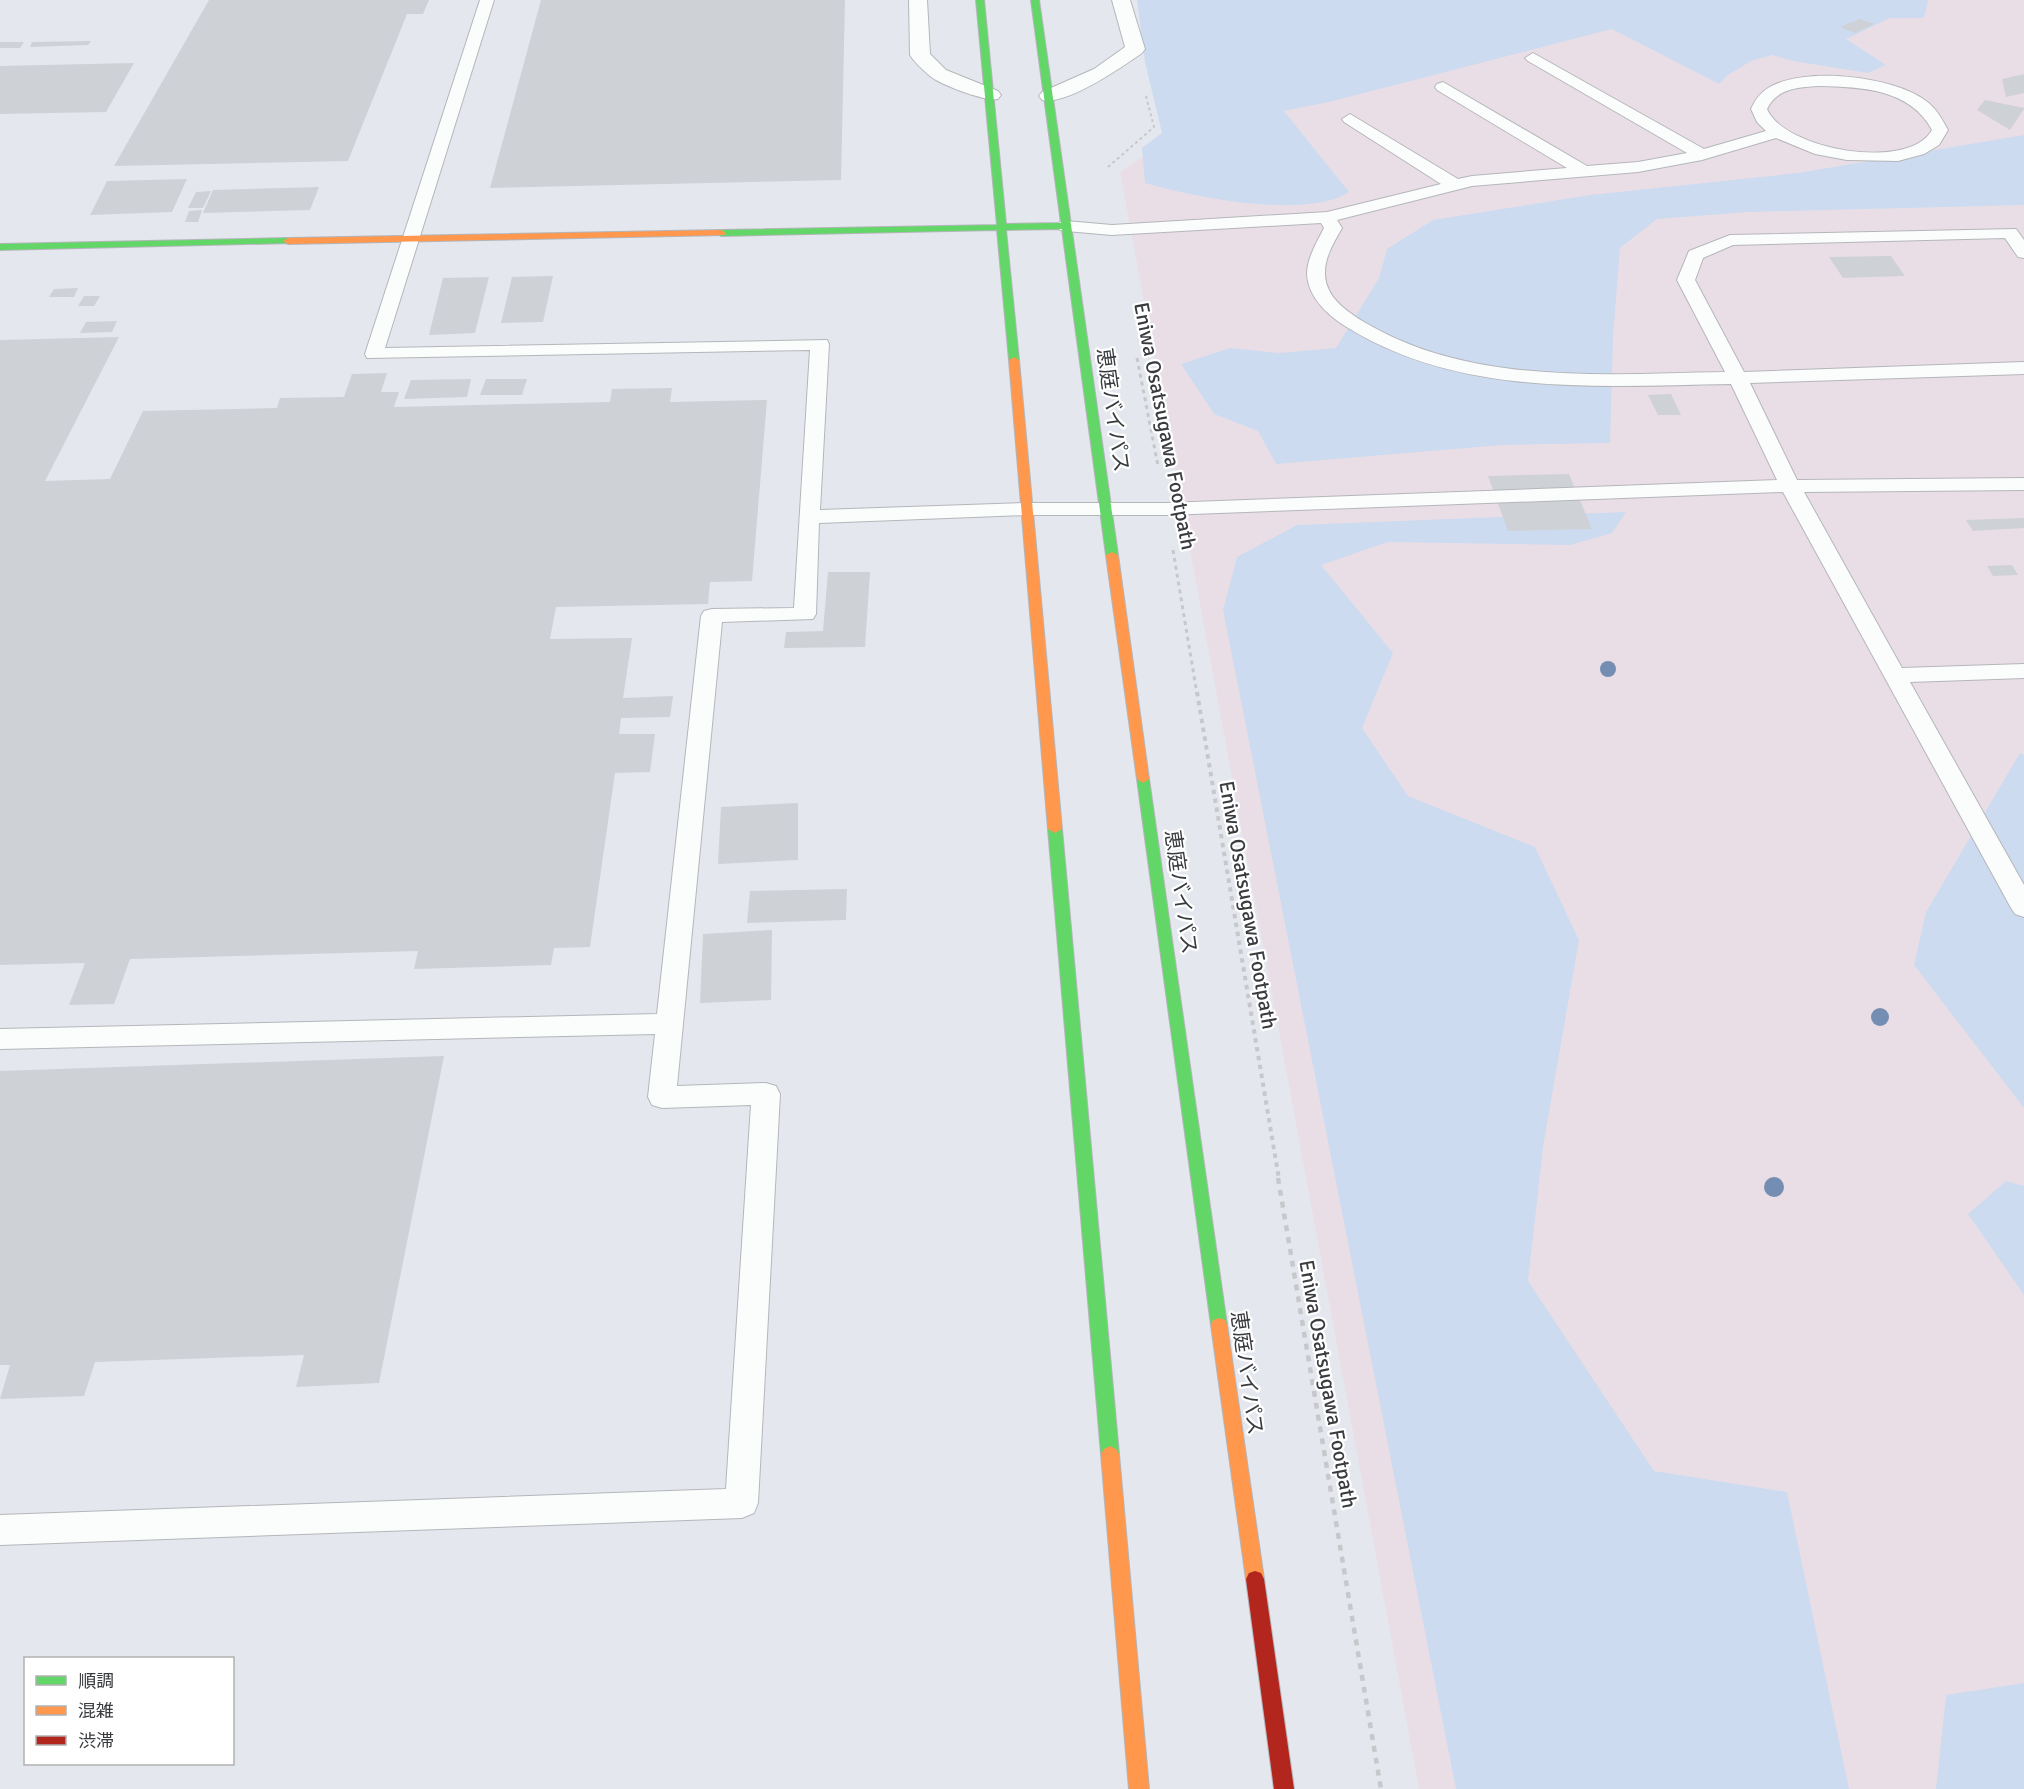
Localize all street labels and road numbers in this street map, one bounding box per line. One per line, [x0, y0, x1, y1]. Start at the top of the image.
street label: Eniwa Osatsugawa Footpath [1128, 300, 1202, 552]
street label: 恵庭バイパス [1091, 346, 1135, 474]
street label: Eniwa Osatsugawa Footpath [1213, 779, 1283, 1031]
street label: 恵庭バイパス [1159, 828, 1203, 956]
street label: Eniwa Osatsugawa Footpath [1293, 1258, 1363, 1510]
street label: 恵庭バイパス [1225, 1309, 1269, 1437]

